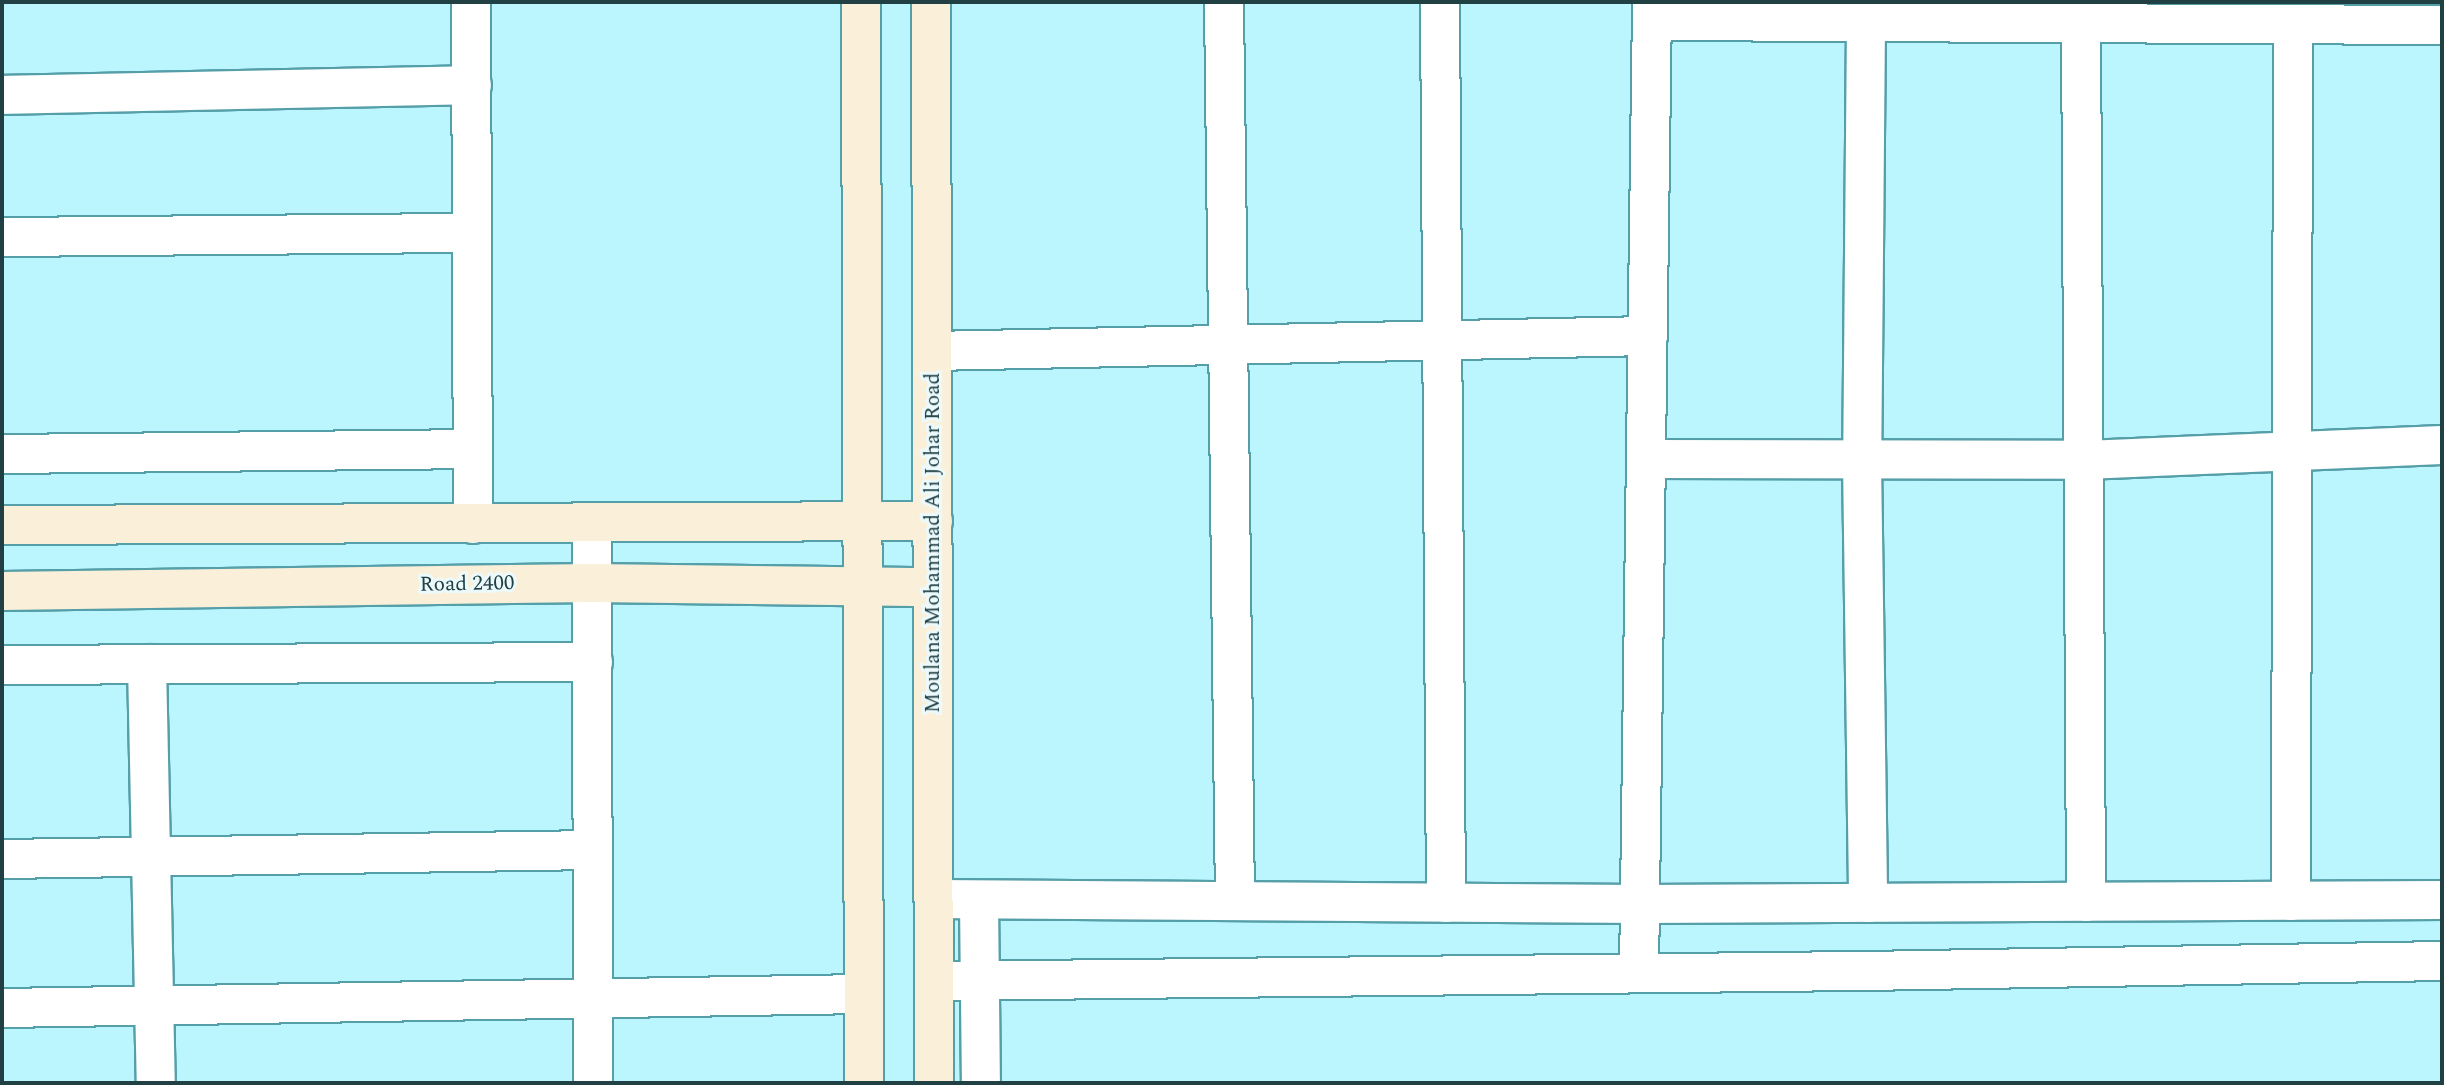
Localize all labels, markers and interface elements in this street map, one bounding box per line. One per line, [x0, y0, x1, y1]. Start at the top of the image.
street label: Moulana Mohammad Ali Johar Road [920, 373, 946, 713]
street label: Road 2400 [419, 571, 515, 597]

